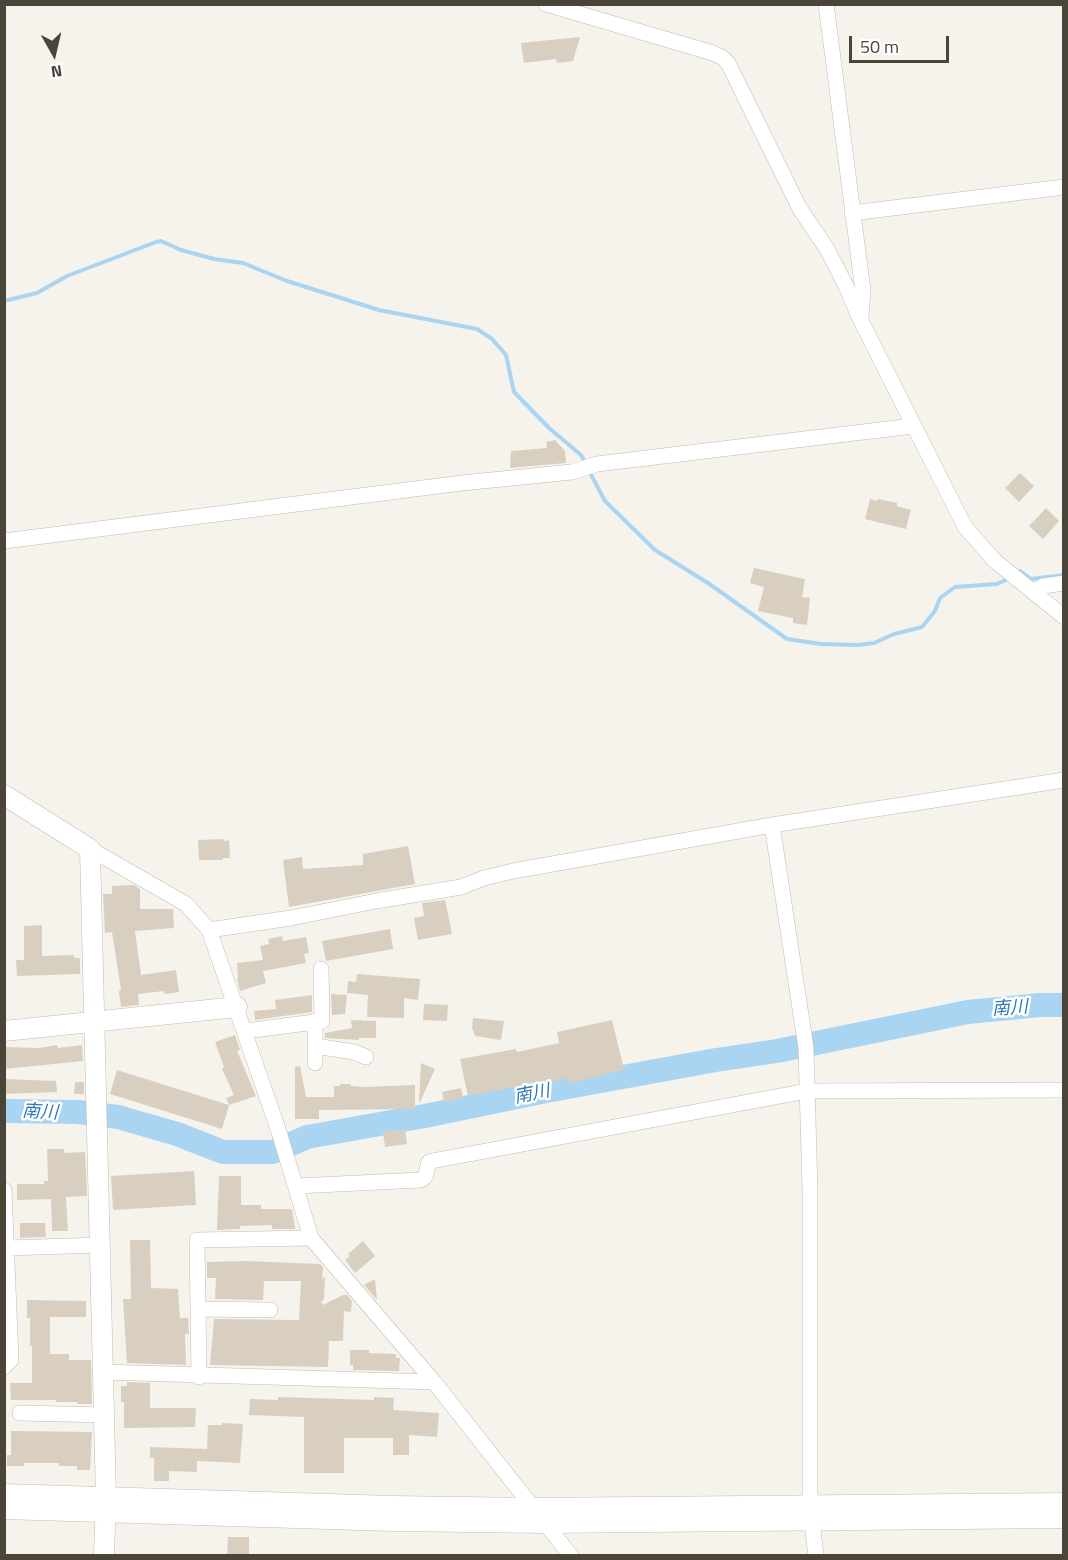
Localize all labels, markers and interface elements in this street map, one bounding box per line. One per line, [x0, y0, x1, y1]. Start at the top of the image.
north arrow [24, 24, 84, 84]
scale bar [852, 24, 952, 62]
text: 50 m [860, 33, 899, 60]
text: N [49, 59, 64, 84]
water label: 南川 [991, 997, 1029, 1021]
water label: 南川 [512, 1081, 552, 1109]
water label: 南川 [21, 1101, 59, 1125]

